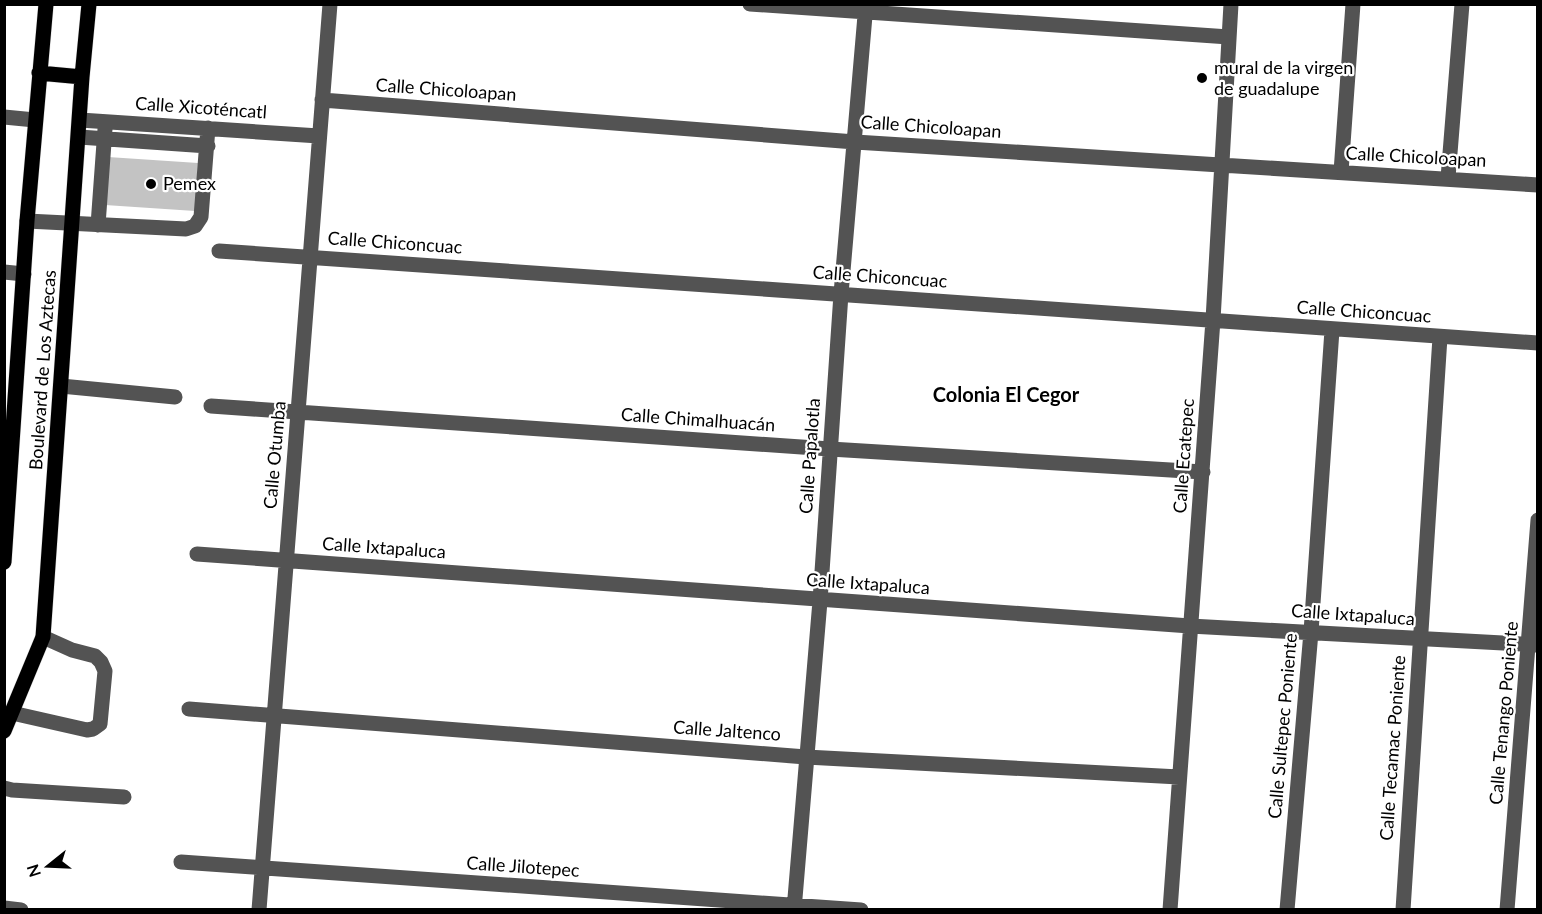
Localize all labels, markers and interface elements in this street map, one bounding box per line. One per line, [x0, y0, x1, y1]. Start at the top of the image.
place label: mural de la virgen de guadalupe [1214, 56, 1353, 99]
marker: mural de la virgen de guadalupe [1195, 71, 1209, 85]
street label: Calle Chicoloapan [375, 73, 517, 105]
street label: Calle Xicoténcatl [134, 91, 268, 123]
street label: Calle Chicoloapan [860, 110, 1002, 142]
street label: Calle Chicoloapan [1345, 141, 1487, 171]
place label: Pemex [163, 172, 216, 194]
marker: Pemex [144, 177, 158, 191]
street label: Calle Chiconcuac [327, 226, 463, 258]
street label: Calle Chiconcuac [812, 260, 948, 292]
street label: Boulevard de Los Aztecas [24, 269, 60, 471]
street label: Calle Chiconcuac [1296, 295, 1432, 327]
district label: Colonia El Cegor [933, 382, 1080, 406]
street label: Calle Papalotla [794, 397, 824, 515]
street label: Calle Ecatepec [1168, 397, 1198, 514]
street label: Calle Otumba [258, 400, 290, 510]
street label: Calle Chimalhuacán [620, 403, 776, 435]
street label: Calle Ixtapaluca [322, 532, 447, 562]
street label: Calle Ixtapaluca [806, 568, 931, 598]
street label: Calle Ixtapaluca [1291, 599, 1416, 629]
street label: Calle Tenango Poniente [1484, 620, 1522, 806]
street label: Calle Sultepec Poniente [1263, 632, 1301, 820]
street label: Calle Tecamac Poniente [1375, 655, 1409, 841]
street label: Calle Jaltenco [672, 715, 782, 745]
north arrow [18, 836, 78, 896]
street label: Calle Jilotepec [466, 851, 581, 881]
text: N [22, 862, 44, 880]

